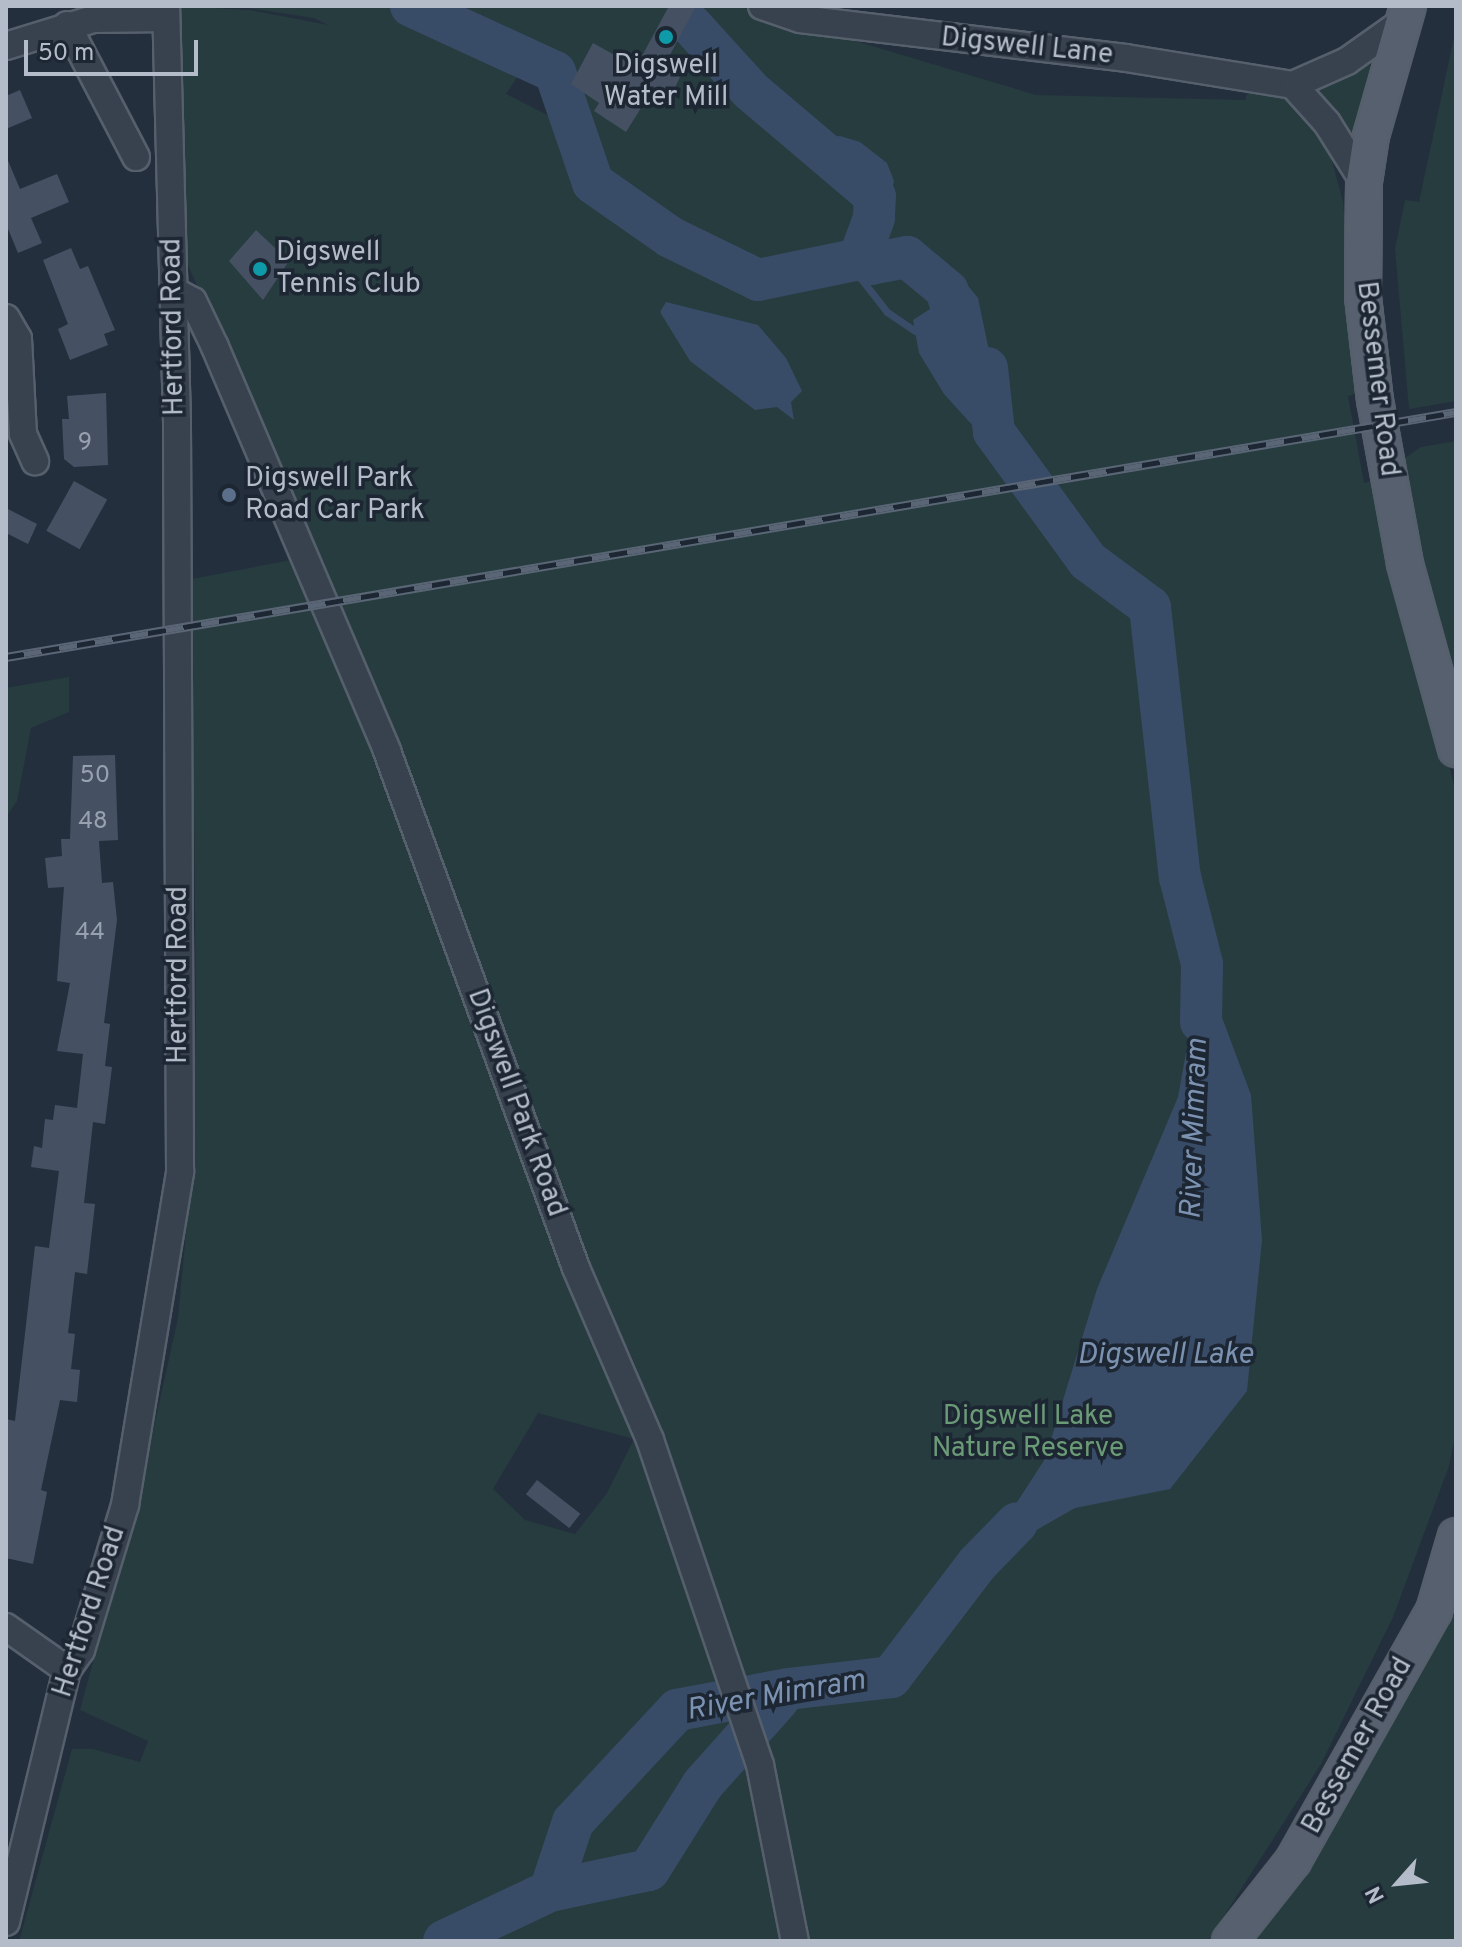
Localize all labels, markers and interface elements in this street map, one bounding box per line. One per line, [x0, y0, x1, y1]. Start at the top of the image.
street label: Digswell Lane [939, 21, 1115, 73]
scale bar [28, 24, 202, 74]
marker: Digswell Water Mill [657, 28, 675, 46]
text: 50 m [38, 39, 94, 69]
place label: Digswell Water Mill [604, 49, 728, 115]
place label: Digswell Tennis Club [276, 236, 421, 302]
street label: Hertford Road [156, 238, 192, 416]
marker: Digswell Tennis Club [251, 260, 269, 278]
street label: Bessemer Road [1348, 279, 1406, 479]
house number: 9 [78, 430, 92, 458]
place label: Digswell Park Road Car Park [245, 462, 425, 528]
marker: Digswell Park Road Car Park [220, 486, 238, 504]
house number: 50 [80, 763, 110, 791]
house number: 48 [78, 809, 108, 837]
street label: Hertford Road [162, 886, 196, 1064]
house number: 44 [75, 920, 105, 948]
street label: Digswell Park Road [459, 984, 573, 1222]
water label: River Mimram [1175, 1038, 1217, 1220]
water label: Digswell Lake [1077, 1338, 1253, 1374]
park label: Digswell Lake Nature Reserve [932, 1400, 1124, 1466]
street label: Hertford Road [47, 1522, 133, 1702]
street label: Bessemer Road [1296, 1652, 1420, 1840]
water label: River Mimram [684, 1664, 868, 1730]
north arrow [1358, 1843, 1438, 1923]
text: N [1361, 1881, 1392, 1907]

